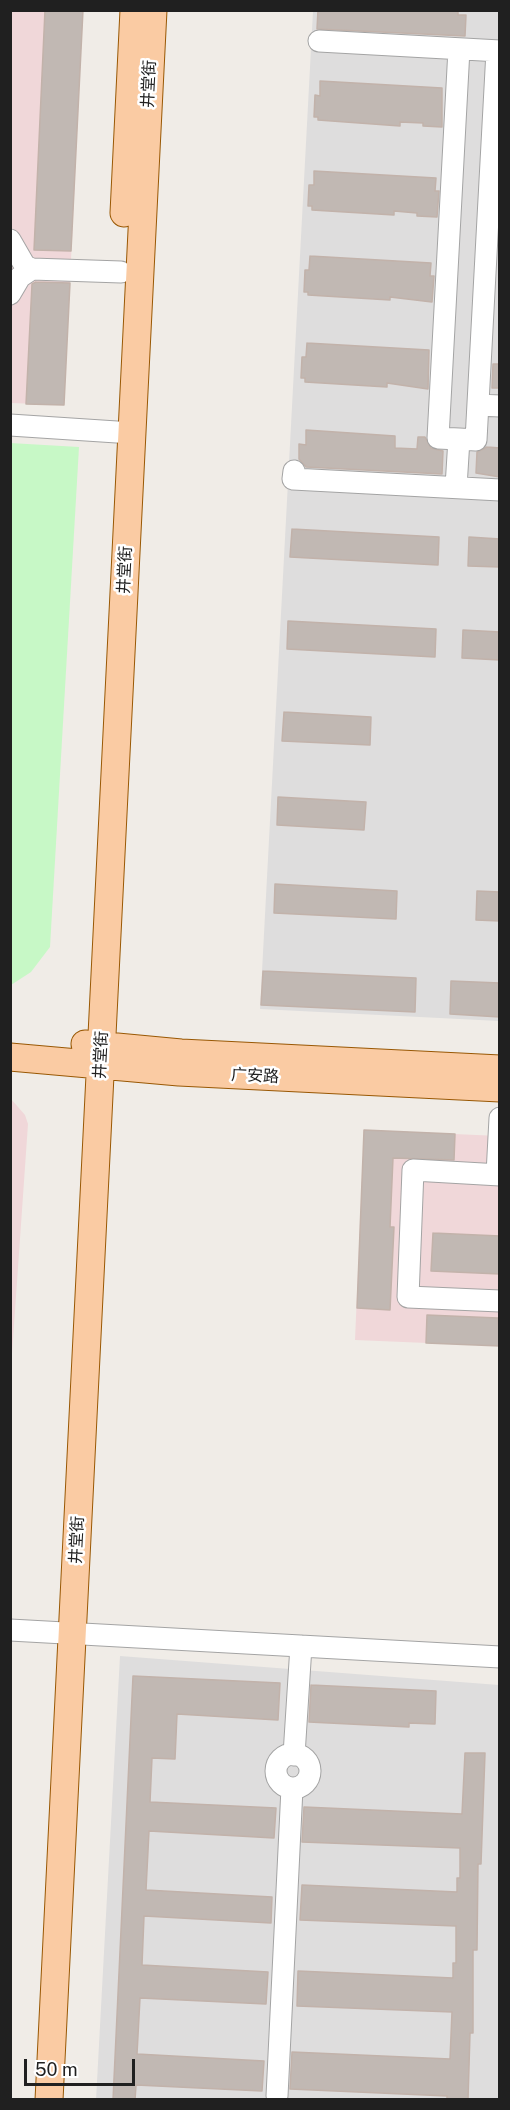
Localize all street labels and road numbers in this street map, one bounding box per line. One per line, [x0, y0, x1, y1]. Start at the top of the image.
street label: 井堂街 [138, 60, 160, 108]
street label: 井堂街 [114, 546, 136, 594]
street label: 井堂街 [90, 1031, 112, 1079]
street label: 广安路 [231, 1065, 279, 1087]
street label: 井堂街 [66, 1516, 88, 1564]

